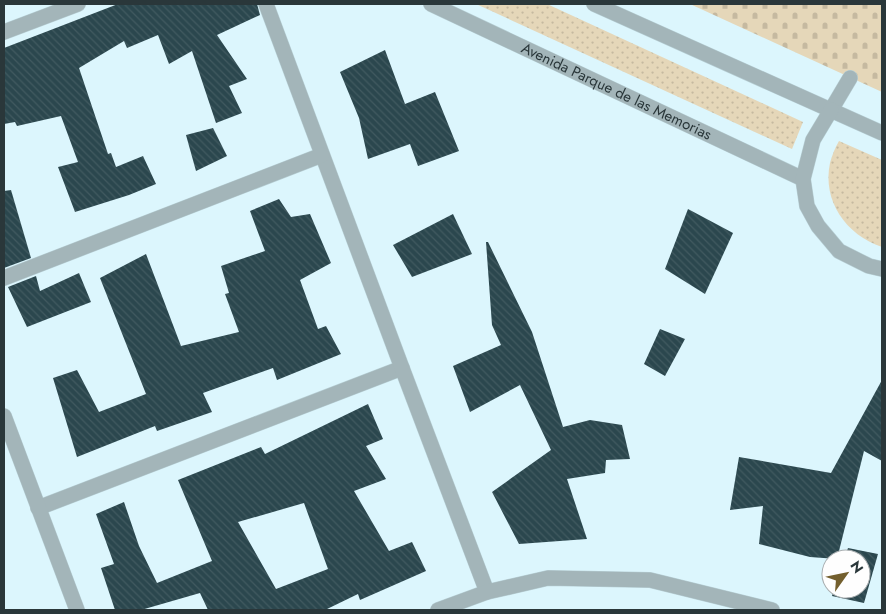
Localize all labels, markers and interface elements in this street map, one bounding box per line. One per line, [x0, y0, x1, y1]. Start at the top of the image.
street label: Avenida Parque de las Memorias [518, 37, 715, 146]
north arrow [821, 549, 871, 599]
text: N [845, 557, 868, 577]

